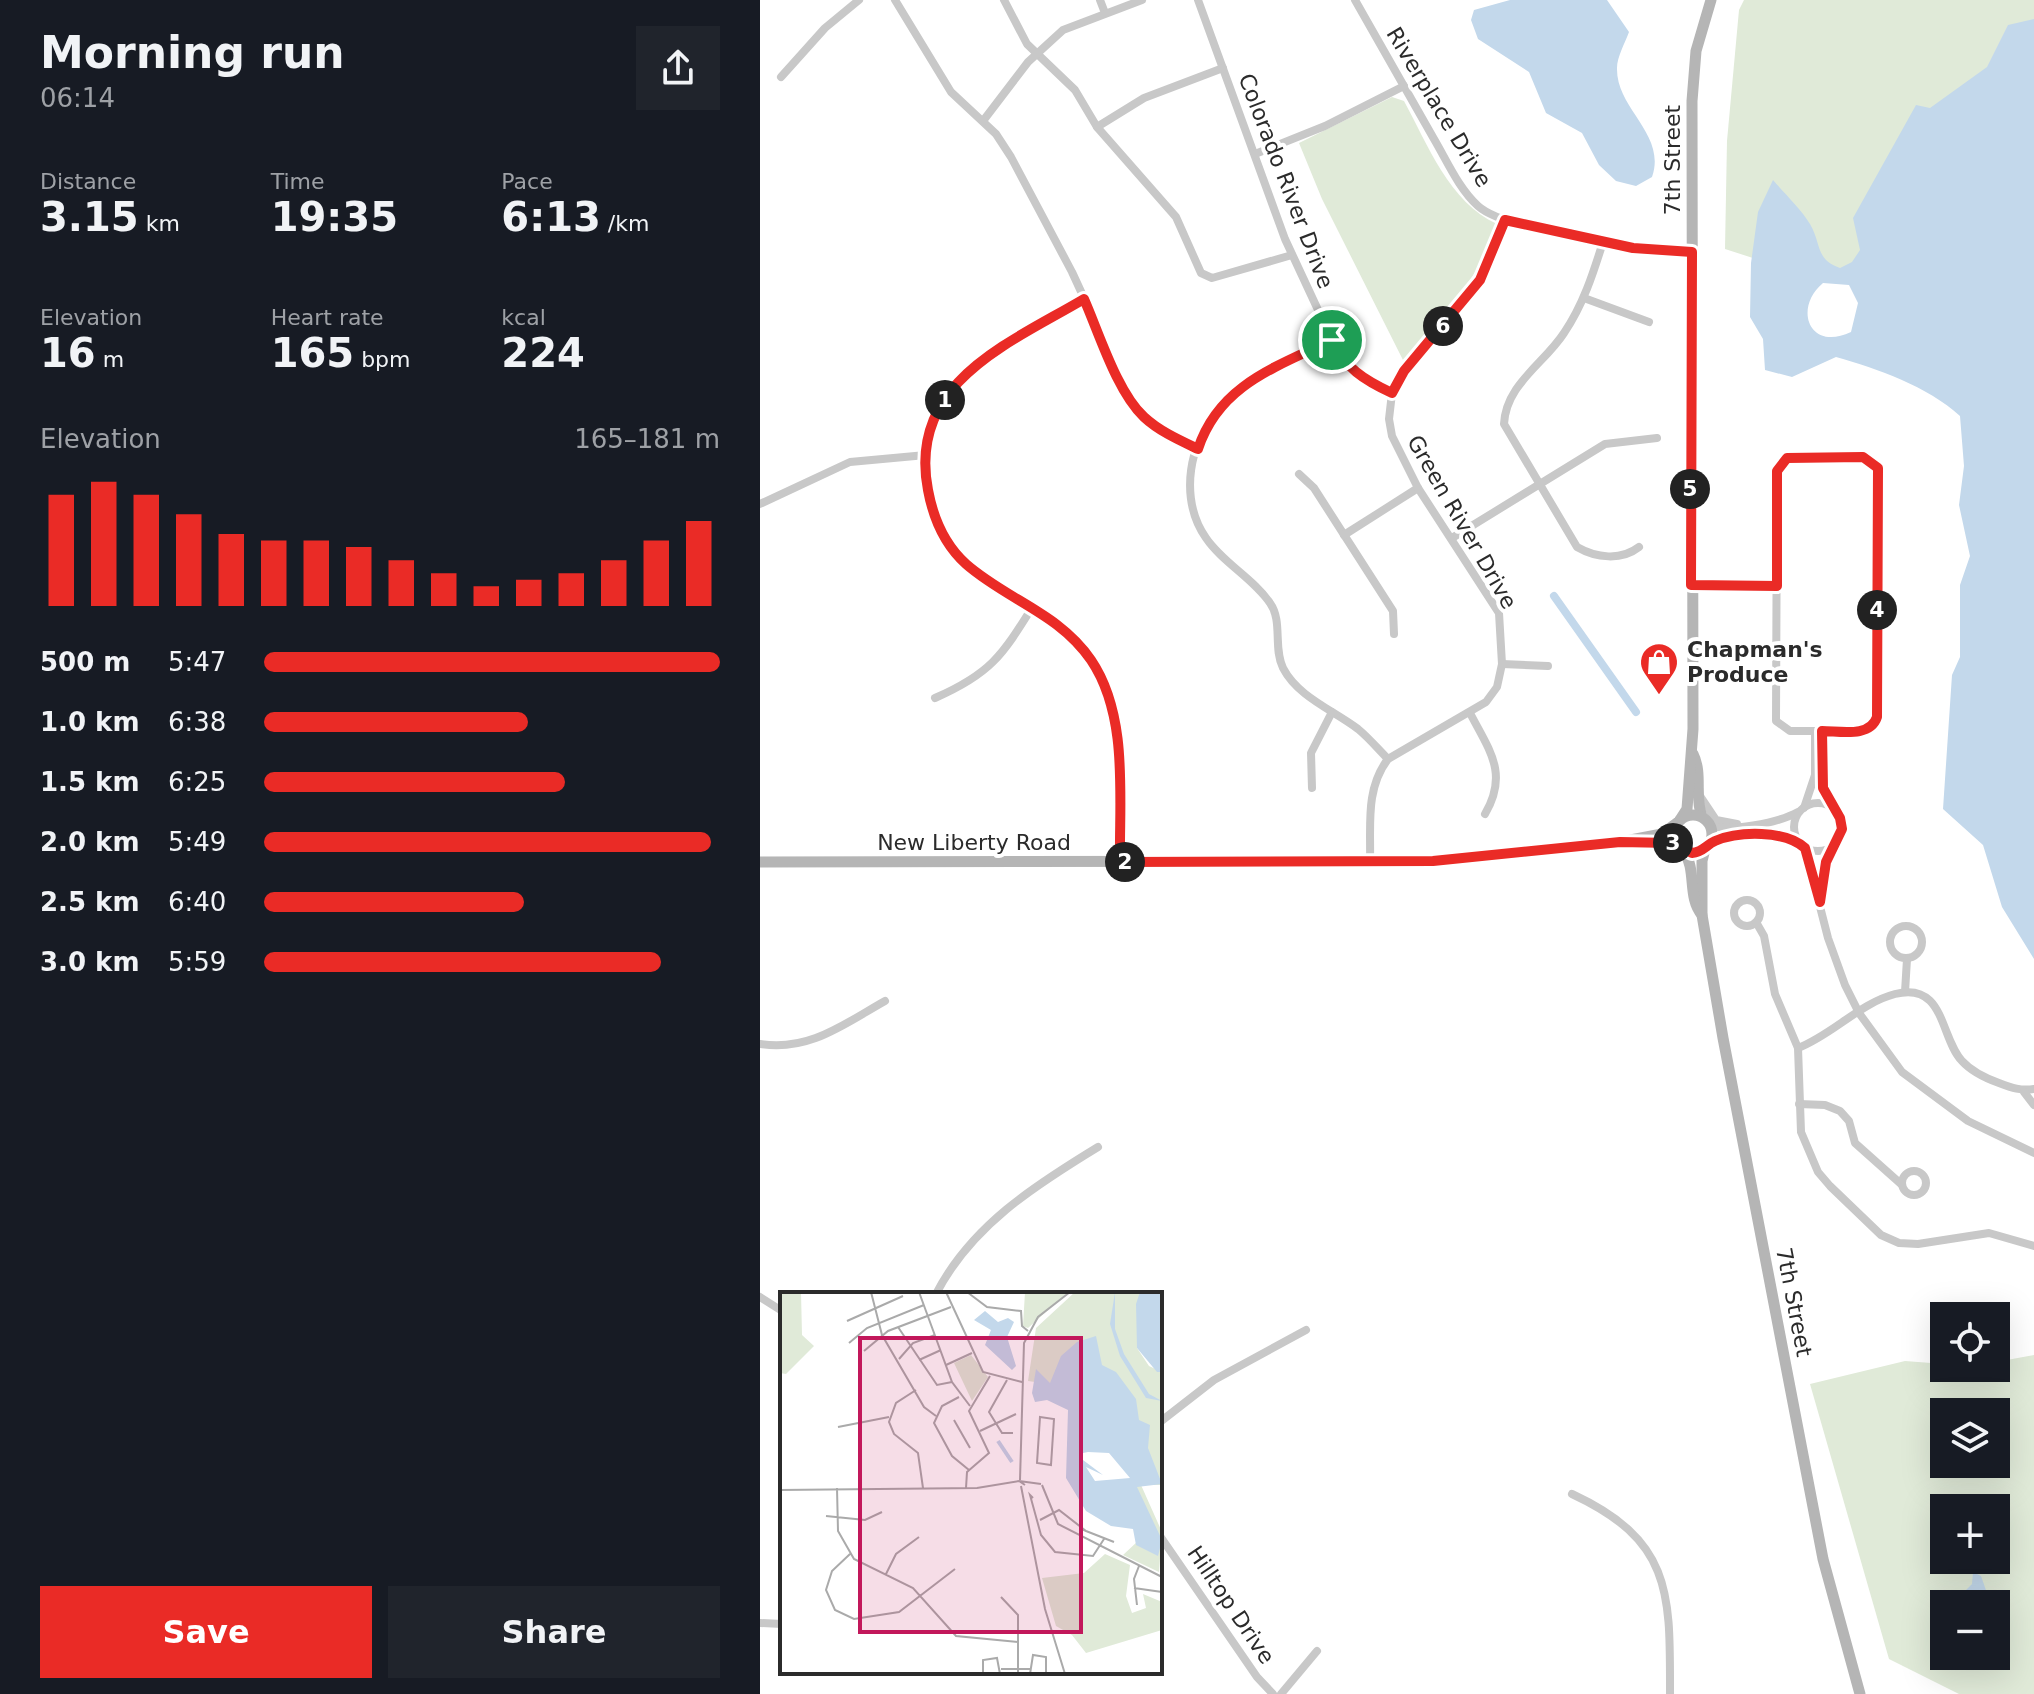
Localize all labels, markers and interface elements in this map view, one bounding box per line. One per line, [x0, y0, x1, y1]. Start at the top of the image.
street label: Riverplace Drive [1381, 23, 1497, 191]
button: share [636, 26, 720, 110]
text: Morning run [40, 27, 345, 78]
street label: Colorado River Drive [1233, 70, 1339, 292]
text: 06:14 [40, 83, 115, 113]
street label: 7th Street [1660, 104, 1685, 215]
text: Distance [40, 169, 136, 194]
text: Time [271, 169, 325, 194]
text: Pace [501, 169, 553, 194]
text: 3.15 [40, 194, 139, 240]
text: 19:35 [271, 194, 398, 240]
text: 6:13 [501, 194, 601, 240]
text: km [139, 211, 180, 236]
text: /km [601, 211, 649, 236]
text: Elevation [40, 305, 142, 330]
text: Heart rate [271, 305, 384, 330]
text: kcal [501, 305, 546, 330]
pin [1298, 306, 1366, 374]
pin: 6 [1423, 306, 1463, 346]
text: 6 [1435, 313, 1451, 338]
icon: arrive [1310, 318, 1354, 362]
text: 16 [40, 330, 96, 376]
text: 165 [271, 330, 354, 376]
text: 224 [501, 330, 585, 376]
text: m [96, 347, 124, 372]
text: bpm [354, 347, 411, 372]
pin: 1 [925, 380, 965, 420]
text: 1 [937, 387, 953, 412]
text: Elevation [40, 424, 161, 454]
text: 165–181 m [574, 424, 720, 454]
street label: Green River Drive [1402, 431, 1522, 613]
pin: 5 [1670, 469, 1710, 509]
text: 5 [1682, 476, 1698, 501]
pin: 4 [1857, 590, 1897, 630]
text: 4 [1869, 597, 1885, 622]
place label: Chapman's Produce [1687, 637, 1823, 687]
shop icon: Chapman's Produce [1638, 641, 1680, 696]
text: 500 m [40, 647, 130, 677]
text: 5:47 [168, 647, 226, 677]
text: 1.0 km [40, 707, 140, 737]
text: 6:38 [168, 707, 226, 737]
text: 1.5 km [40, 767, 140, 797]
text: 6:25 [168, 767, 226, 797]
pin: 3 [1653, 823, 1693, 863]
text: 2.0 km [40, 827, 140, 857]
text: 5:49 [168, 827, 226, 857]
street label: New Liberty Road [877, 830, 1071, 855]
text: 3 [1665, 830, 1681, 855]
pin: 2 [1105, 842, 1145, 882]
text: 2 [1117, 849, 1133, 874]
text: 2.5 km [40, 887, 140, 917]
text: 6:40 [168, 887, 226, 917]
text: 3.0 km [40, 947, 140, 977]
text: 5:59 [168, 947, 226, 977]
street label: 7th Street [1771, 1245, 1817, 1359]
inset map [780, 1292, 1162, 1674]
map controls [1930, 1302, 2010, 1670]
button: locate [1930, 1302, 2010, 1382]
button: layers [1930, 1398, 2010, 1478]
button: + [1930, 1494, 2010, 1574]
street label: Hilltop Drive [1182, 1541, 1280, 1669]
button: Save [40, 1586, 372, 1678]
button: Share [388, 1586, 720, 1678]
button: − [1930, 1590, 2010, 1670]

